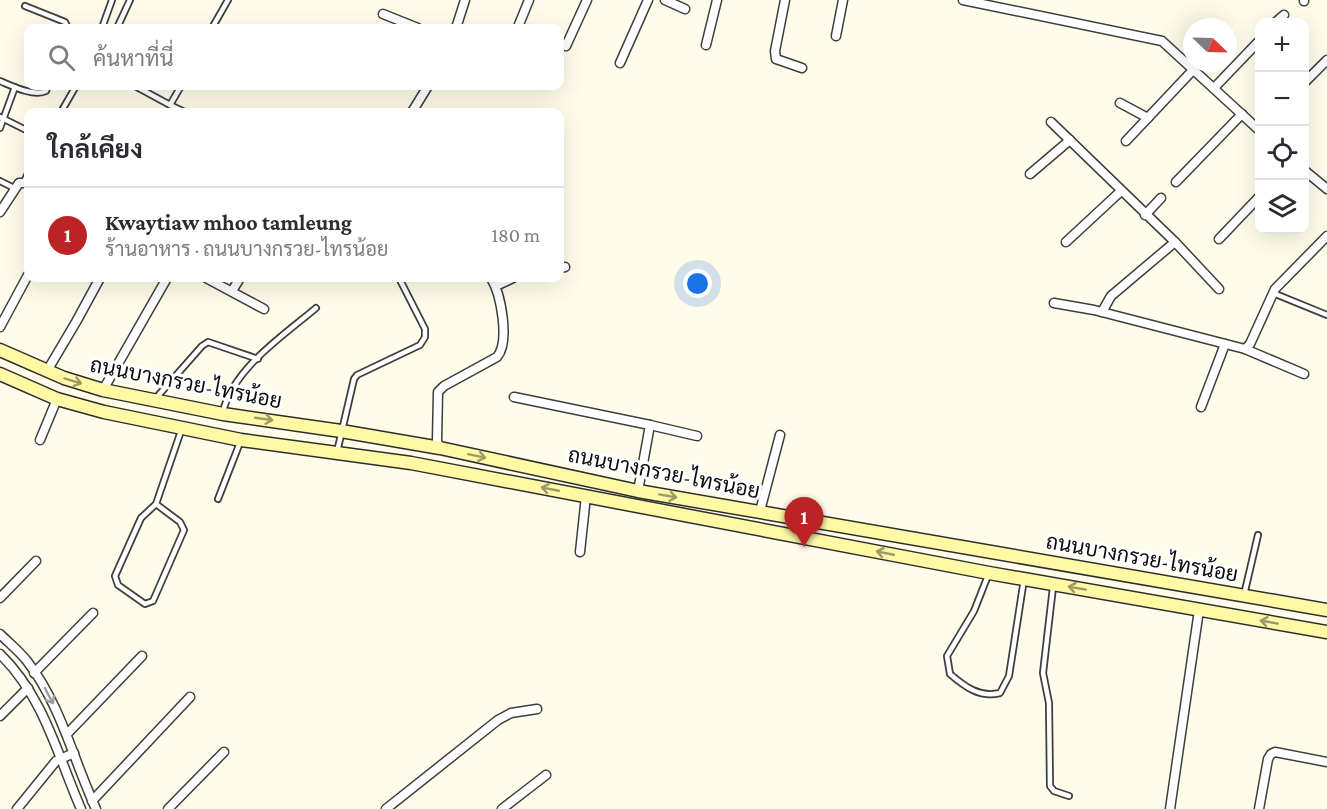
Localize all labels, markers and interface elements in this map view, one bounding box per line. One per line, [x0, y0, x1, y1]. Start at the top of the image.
north arrow [1183, 18, 1237, 72]
map controls [1255, 18, 1309, 234]
button: + [1255, 18, 1309, 72]
search box [24, 24, 564, 90]
icon: search [45, 41, 78, 74]
text: ค้นหาที่นี่ [93, 46, 173, 71]
button: − [1255, 72, 1309, 126]
button: locate [1255, 126, 1309, 180]
text: ใกล้เคียง [48, 135, 143, 164]
button: layers [1255, 180, 1309, 234]
text: Kwaytiaw mhoo tamleung [105, 210, 352, 235]
text: 1 [64, 224, 71, 246]
text: 180 m [491, 224, 540, 246]
text: ร้านอาหาร · ถนนบางกรวย-ไทรน้อย [105, 238, 388, 260]
your location [683, 269, 712, 298]
street label: ถนนบางกรวย-ไทรน้อย [88, 352, 284, 413]
one-way arrow [63, 376, 82, 387]
one-way arrow [253, 414, 273, 425]
street label: ถนนบางกรวย-ไทรน้อย [566, 442, 762, 503]
one-way arrow [466, 451, 486, 462]
one-way arrow [540, 483, 560, 494]
one-way arrow [657, 491, 677, 502]
pin: 1 [784, 498, 824, 547]
street label: ถนนบางกรวย-ไทรน้อย [1044, 528, 1240, 587]
one-way arrow [876, 547, 896, 558]
one-way arrow [1068, 583, 1088, 594]
one-way arrow [1260, 616, 1280, 627]
one-way arrow [44, 687, 55, 705]

